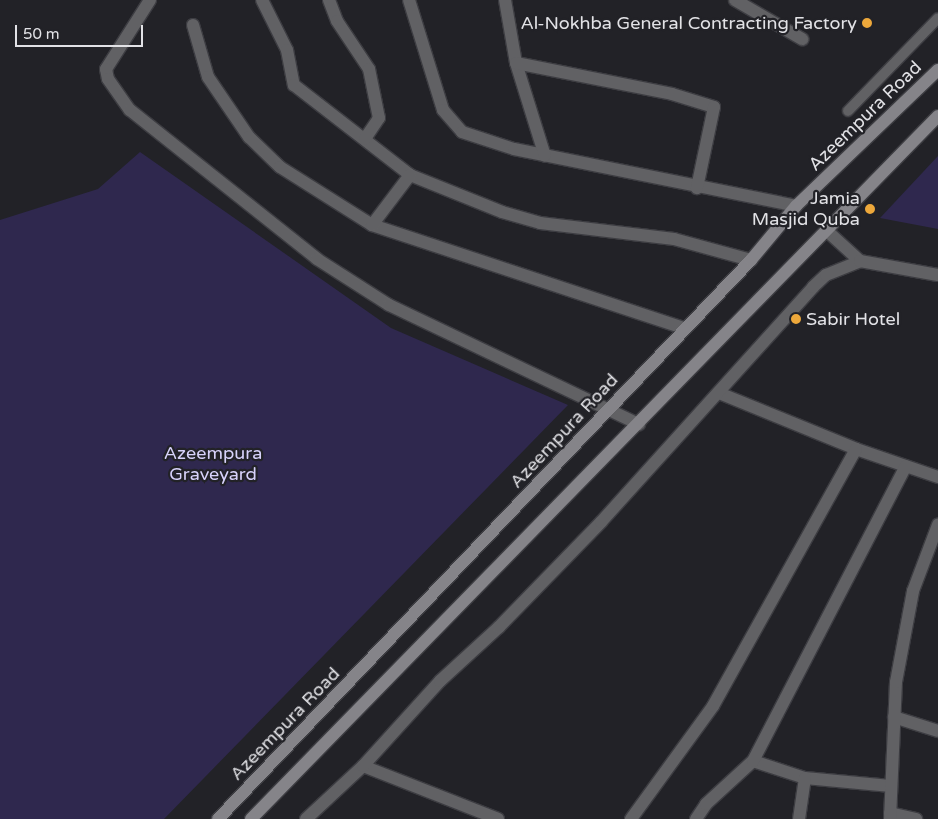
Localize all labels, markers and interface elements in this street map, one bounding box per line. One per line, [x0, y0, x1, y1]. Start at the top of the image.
place label: Al-Nokhba General Contracting Factory [520, 12, 857, 34]
scale bar [18, 15, 145, 47]
marker: Al-Nokhba General Contracting Factory [861, 17, 873, 29]
text: 50 m [23, 25, 60, 43]
street label: Azeempura Road [804, 57, 926, 175]
place label: Jamia Masjid Quba [752, 188, 860, 230]
marker: Jamia Masjid Quba [864, 203, 876, 215]
place label: Sabir Hotel [806, 308, 900, 330]
marker: Sabir Hotel [790, 313, 802, 325]
street label: Azeempura Road [505, 369, 623, 493]
park label: Azeempura Graveyard [164, 443, 262, 486]
street label: Azeempura Road [226, 663, 344, 785]

